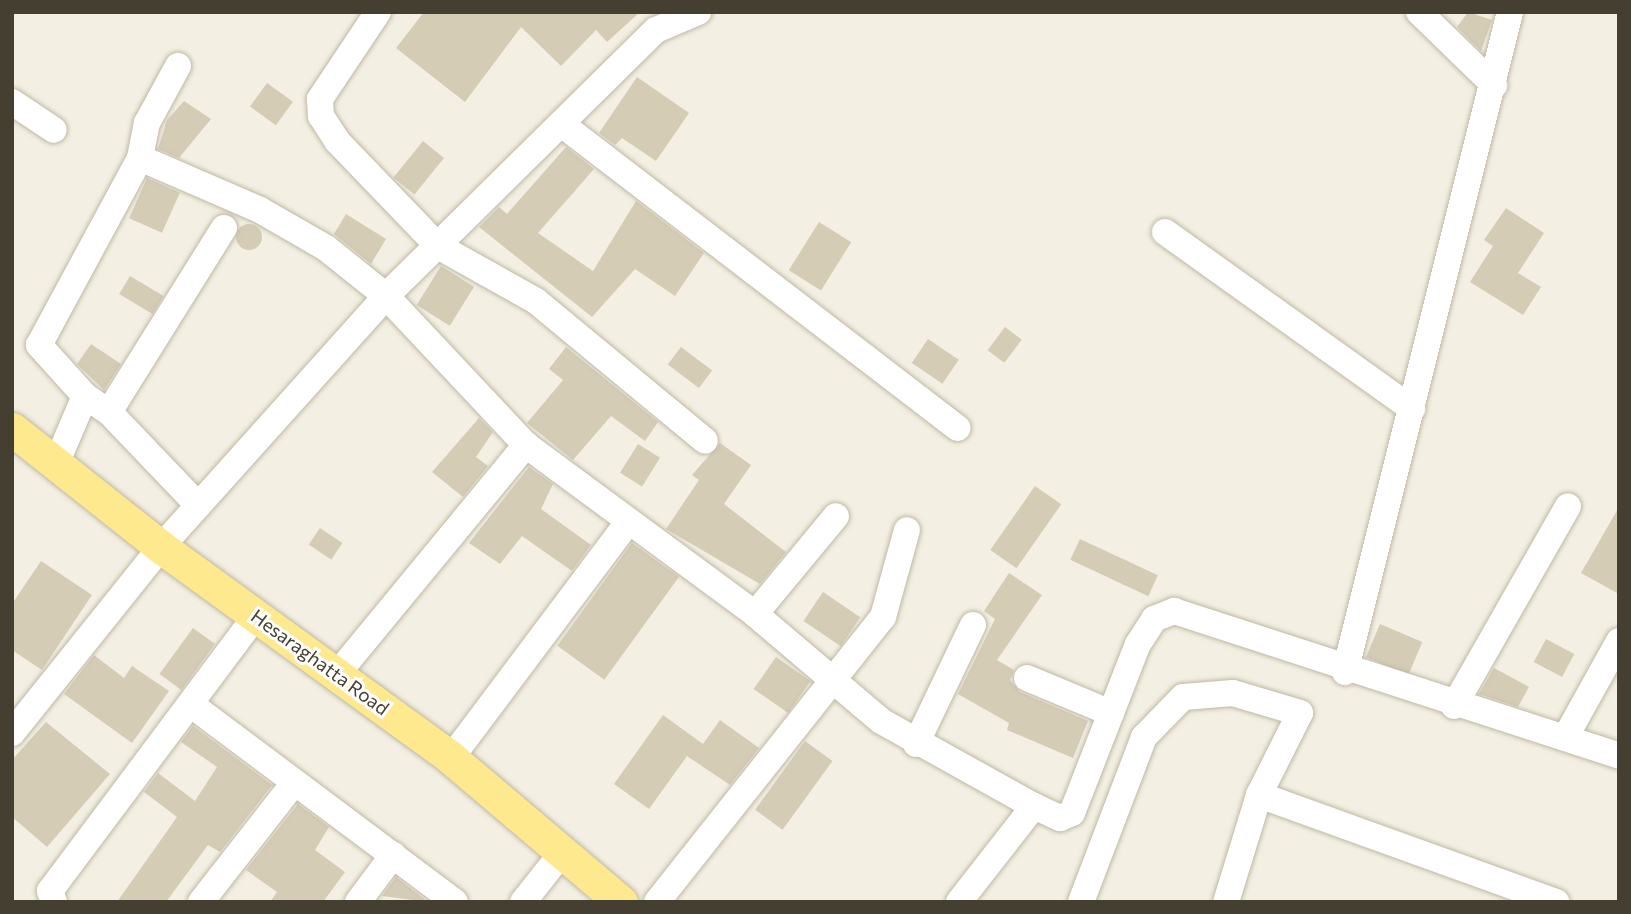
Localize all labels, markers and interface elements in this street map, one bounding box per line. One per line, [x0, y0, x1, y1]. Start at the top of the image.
street label: Hesaraghatta Road [247, 604, 393, 720]

